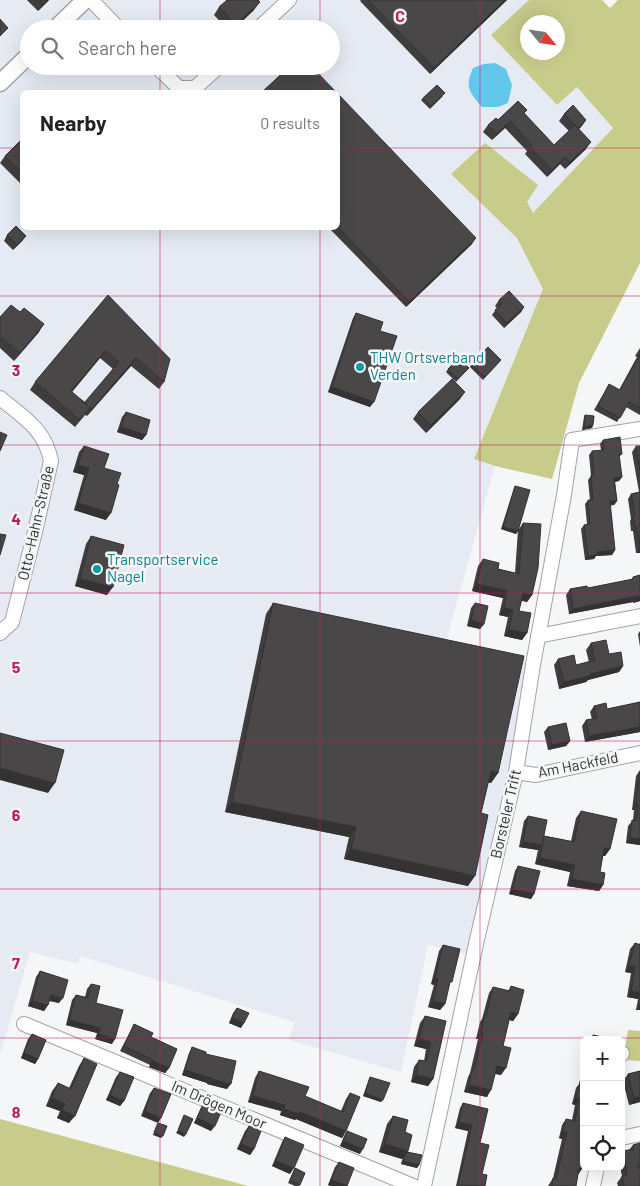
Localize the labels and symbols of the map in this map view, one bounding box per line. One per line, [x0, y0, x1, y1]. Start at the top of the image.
text: C [395, 6, 405, 25]
north arrow [520, 15, 565, 60]
place label: THW Ortsverband Verden [370, 348, 484, 383]
text: 3 [12, 360, 20, 379]
marker: THW Ortsverband Verden [354, 361, 366, 373]
street label: Otto-Hahn-Straße [13, 464, 57, 582]
text: 4 [11, 509, 21, 528]
place label: Transportservice Nagel [107, 550, 218, 585]
marker: Transportservice Nagel [91, 563, 103, 575]
text: 5 [12, 657, 21, 676]
street label: Am Hackfeld [536, 747, 620, 781]
street label: Borsteler Trift [486, 767, 524, 860]
text: 6 [12, 805, 21, 824]
text: 7 [12, 953, 20, 972]
street label: Im Drögen Moor [169, 1076, 270, 1132]
text: 8 [12, 1102, 21, 1121]

